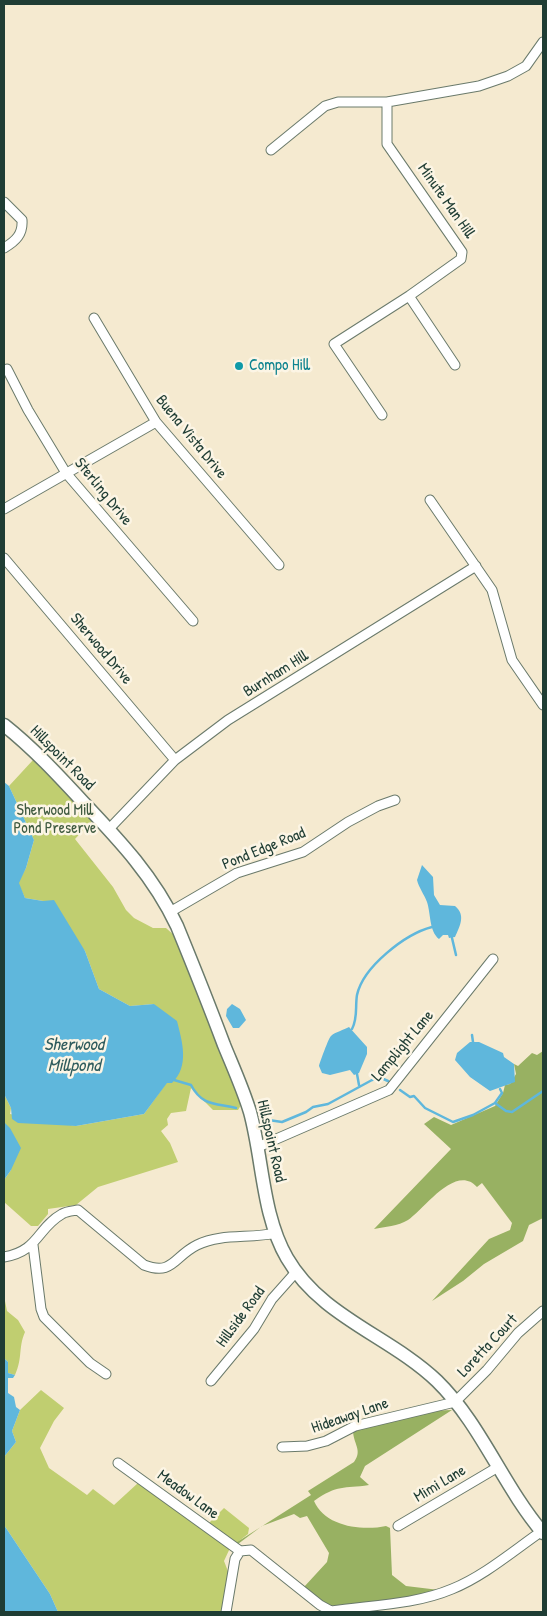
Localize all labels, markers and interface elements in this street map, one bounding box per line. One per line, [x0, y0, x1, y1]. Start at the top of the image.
street label: Minute Man Hill [413, 160, 479, 242]
place label: Compo Hill [249, 356, 310, 376]
marker: Compo Hill [233, 360, 245, 372]
street label: Buena Vista Drive [151, 391, 231, 483]
street label: Sterling Drive [70, 454, 136, 530]
street label: Sherwood Drive [66, 610, 136, 688]
street label: Burnham Hill [240, 646, 312, 702]
street label: Hillspoint Road [26, 722, 98, 794]
park label: Sherwood Mill Pond Preserve [14, 801, 96, 839]
street label: Pond Edge Road [220, 824, 308, 874]
street label: Lamplight Lane [368, 1007, 438, 1085]
water label: Sherwood Millpond [44, 1034, 104, 1076]
street label: Hillspoint Road [252, 1098, 290, 1184]
street label: Hillside Road [213, 1283, 269, 1351]
street label: Loretta Court [454, 1311, 522, 1381]
street label: Hideaway Lane [309, 1394, 391, 1438]
street label: Mimi Lane [411, 1461, 469, 1507]
street label: Meadow Lane [153, 1466, 223, 1524]

